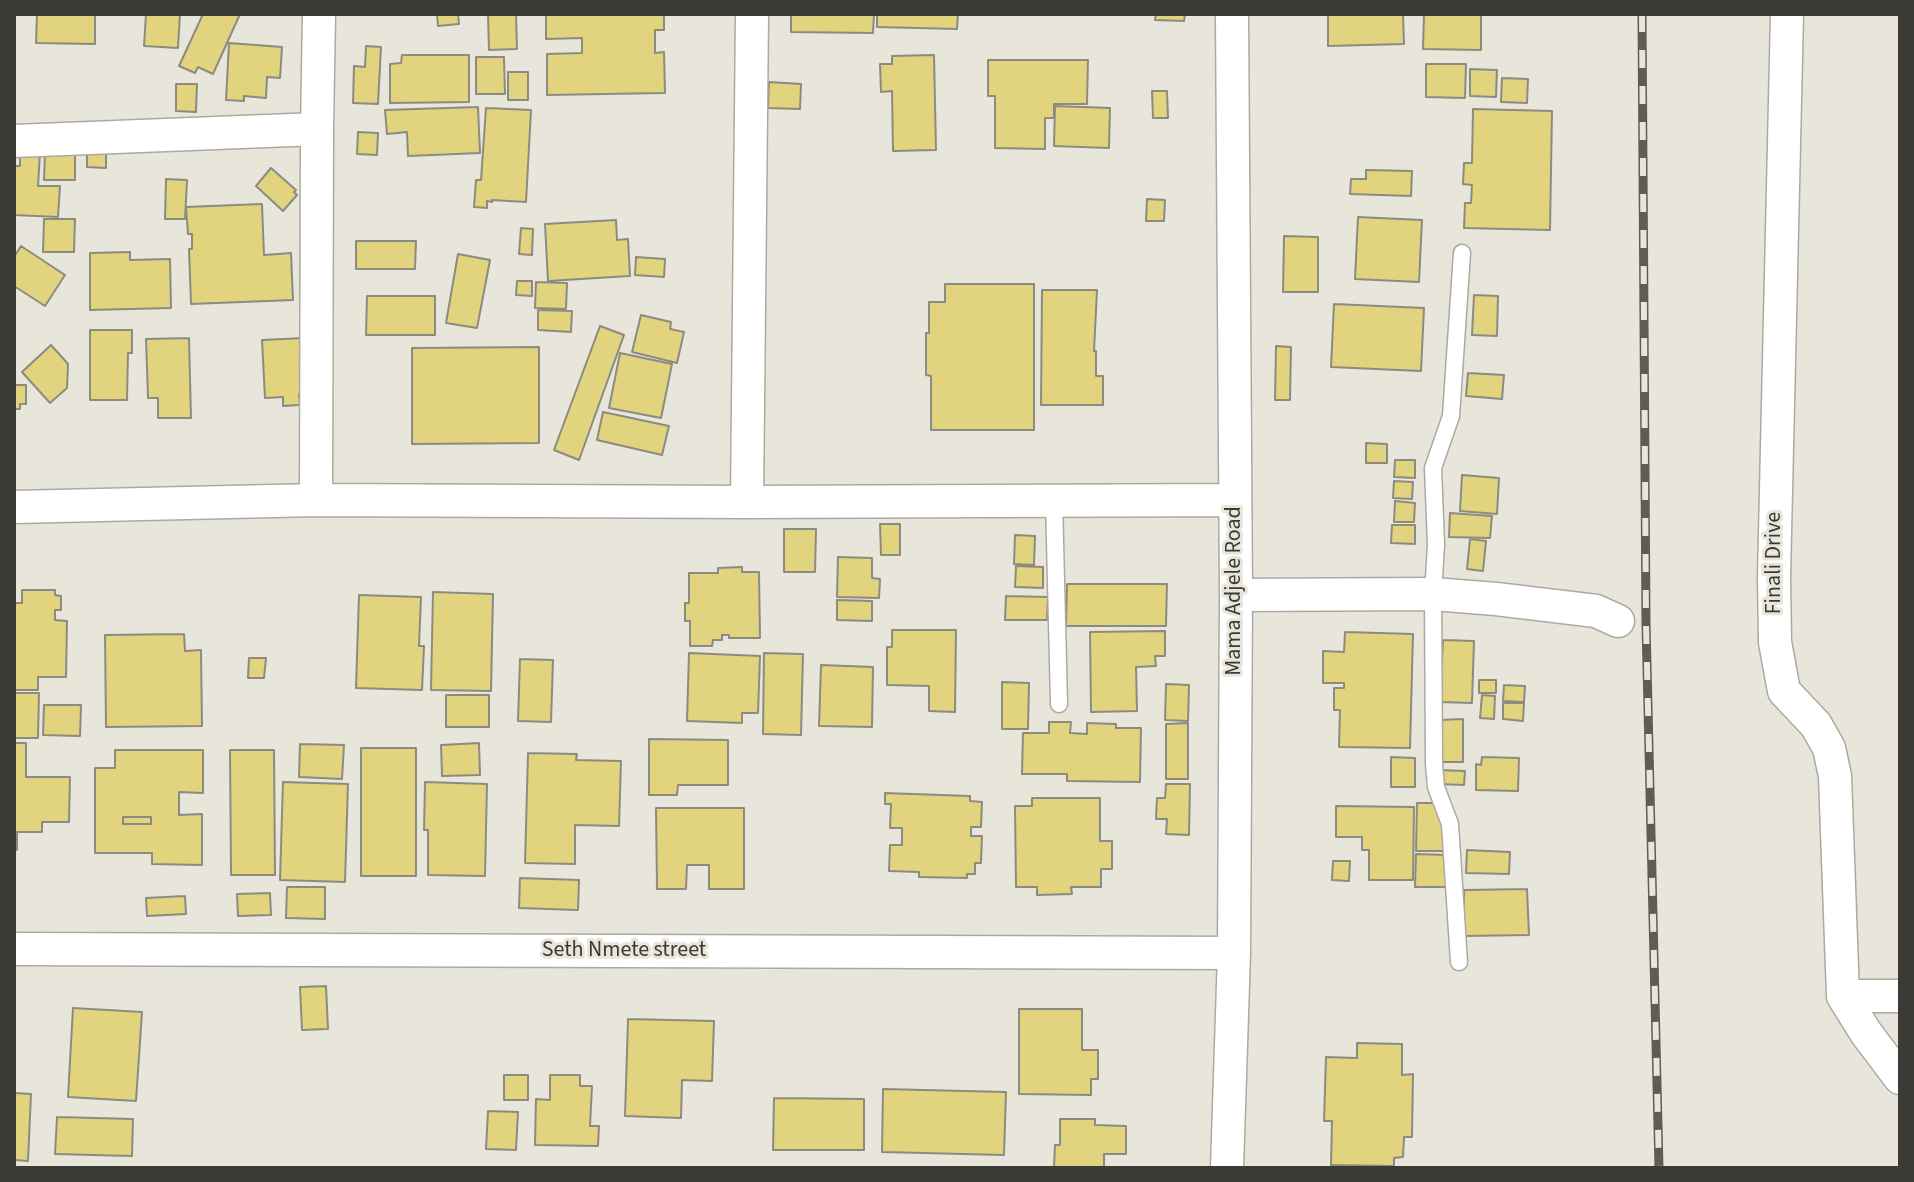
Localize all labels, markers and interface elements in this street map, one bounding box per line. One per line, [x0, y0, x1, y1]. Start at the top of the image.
street label: Mama Adjele Road [1222, 506, 1248, 676]
street label: Finali Drive [1762, 512, 1788, 614]
street label: Seth Nmete street [542, 938, 706, 964]

